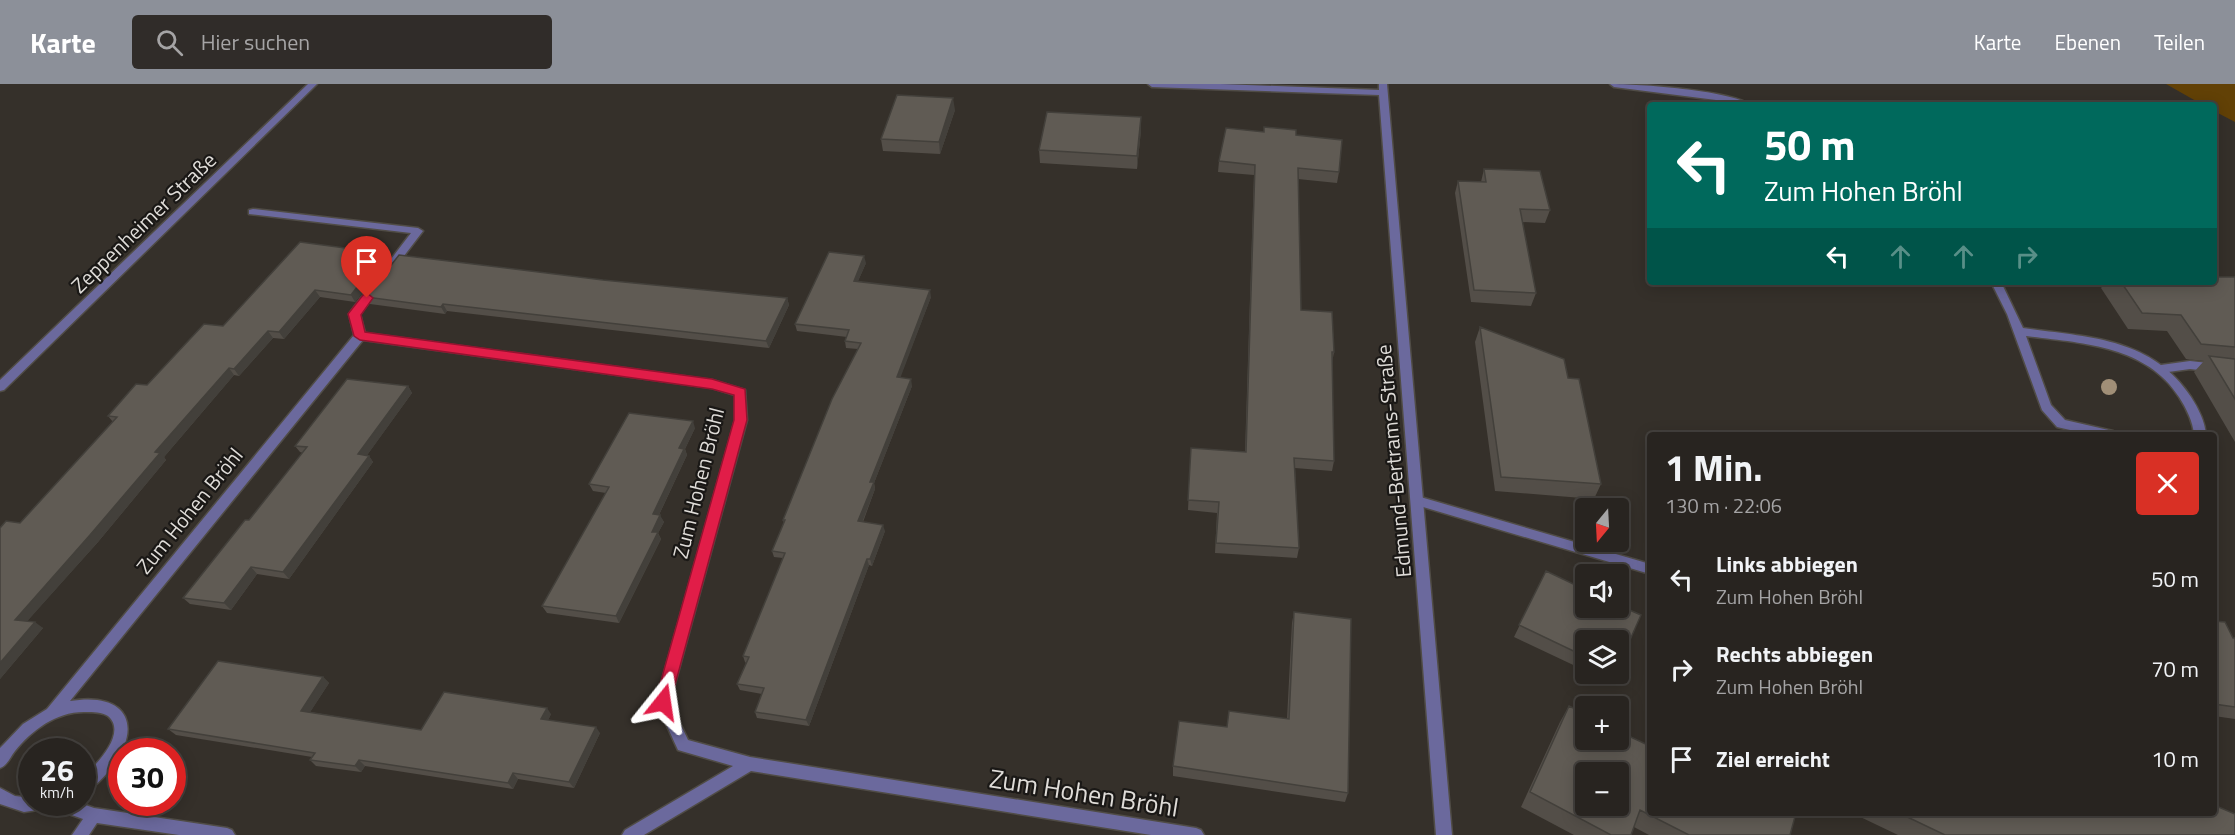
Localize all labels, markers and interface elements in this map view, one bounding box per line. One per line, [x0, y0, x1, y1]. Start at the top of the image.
search box [132, 15, 552, 69]
text: Karte [30, 21, 96, 64]
text: Hier suchen [201, 25, 310, 59]
icon: search [153, 26, 186, 59]
text: Karte [1974, 26, 2021, 58]
text: Ebenen [2054, 26, 2121, 58]
text: Teilen [2154, 26, 2205, 58]
text: 50 m [1764, 112, 1856, 176]
icon: left [1665, 126, 1743, 204]
street label: Zeppenheimer Straße [63, 144, 223, 300]
text: Zum Hohen Bröhl [1764, 170, 1963, 211]
pin [341, 236, 392, 298]
icon: left [1821, 240, 1854, 273]
icon: ahead [1884, 240, 1917, 273]
icon: ahead [1947, 240, 1980, 273]
icon: right [2010, 240, 2043, 273]
icon: arrive [350, 245, 383, 278]
street label: Edmund-Bertrams-Straße [1367, 343, 1419, 579]
street label: Zum Hohen Bröhl [664, 404, 732, 562]
street label: Zum Hohen Bröhl [128, 440, 250, 580]
text: 1 Min. [1665, 440, 1762, 495]
button: close [2136, 452, 2199, 515]
text: 130 m · 22:06 [1665, 490, 1782, 521]
north arrow [1575, 498, 1629, 552]
map controls [1575, 498, 1629, 816]
text: Links abbiegen [1716, 547, 1858, 581]
text: 50 m [2151, 562, 2199, 596]
icon: left [1665, 563, 1698, 596]
button: sound [1575, 564, 1629, 618]
text: Zum Hohen Bröhl [1716, 581, 1863, 612]
button: layers [1575, 630, 1629, 684]
text: Rechts abbiegen [1716, 637, 1873, 671]
text: 70 m [2151, 652, 2199, 686]
icon: right [1665, 653, 1698, 686]
position arrow [631, 670, 695, 734]
text: Zum Hohen Bröhl [1716, 671, 1863, 702]
button: + [1575, 696, 1629, 750]
speed limit sign: 30 [108, 738, 186, 816]
text: Ziel erreicht [1716, 742, 1830, 776]
text: 10 m [2151, 742, 2199, 776]
icon: arrive [1665, 743, 1698, 776]
text: 26 [40, 747, 74, 793]
street label: Zum Hohen Bröhl [987, 758, 1182, 827]
button: − [1575, 762, 1629, 816]
text: km/h [40, 781, 74, 804]

